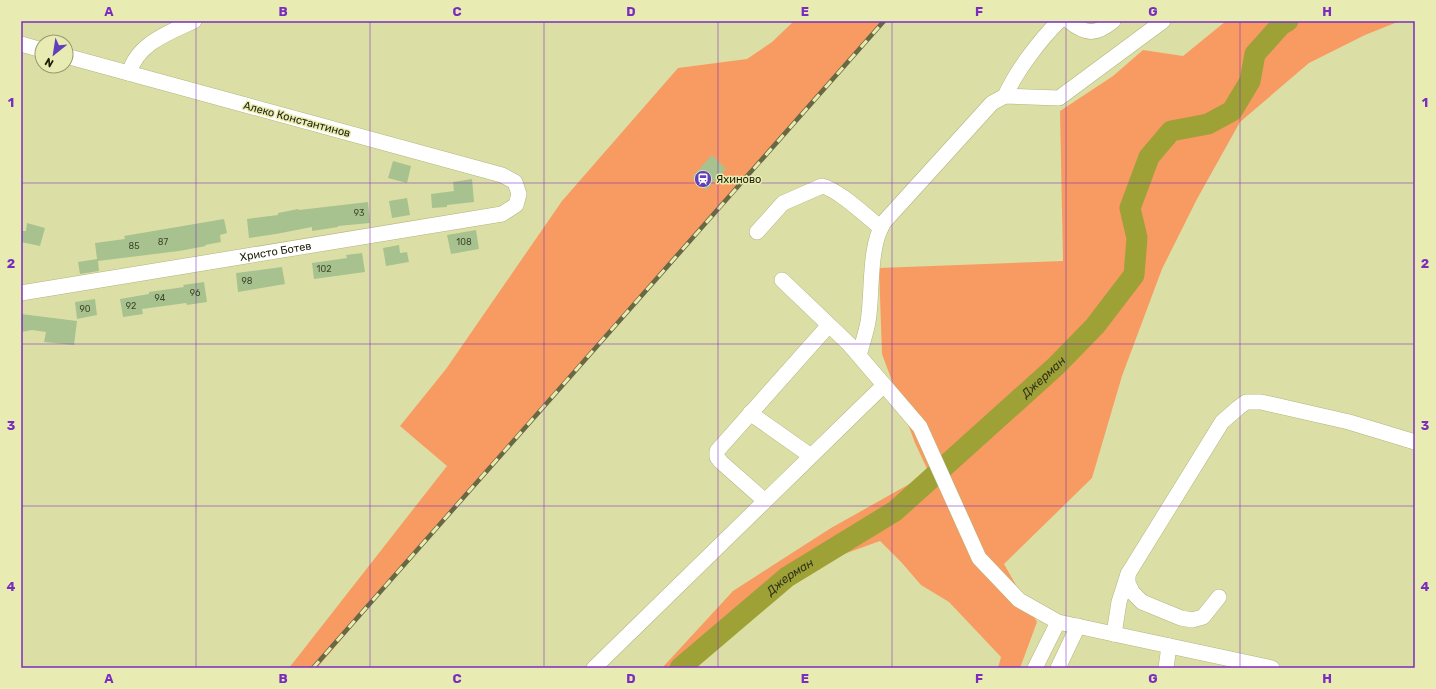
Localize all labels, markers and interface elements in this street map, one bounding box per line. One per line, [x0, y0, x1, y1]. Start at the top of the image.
text: A [104, 4, 114, 19]
text: B [278, 4, 288, 19]
text: C [452, 4, 462, 19]
text: D [626, 4, 636, 19]
text: E [801, 4, 809, 19]
text: F [975, 4, 983, 19]
text: G [1148, 4, 1158, 19]
text: H [1322, 4, 1332, 19]
north arrow [34, 34, 74, 74]
text: N [43, 55, 56, 70]
text: 1 [8, 95, 14, 110]
text: 1 [1422, 95, 1428, 110]
street label: Алеко Константинов [242, 99, 352, 140]
station icon: Яхиново [693, 169, 713, 189]
place label: Яхиново [716, 173, 761, 186]
house number: 93 [354, 208, 364, 218]
house number: 87 [158, 237, 169, 247]
house number: 108 [456, 237, 472, 247]
street label: Христо Ботев [239, 239, 312, 264]
house number: 85 [128, 241, 140, 251]
text: 2 [7, 256, 15, 271]
text: 2 [1421, 256, 1429, 271]
house number: 102 [317, 264, 331, 274]
house number: 98 [241, 276, 253, 286]
house number: 96 [190, 288, 201, 298]
house number: 94 [155, 293, 166, 303]
house number: 92 [126, 301, 136, 311]
house number: 90 [79, 304, 91, 314]
water label: Джерман [1018, 353, 1069, 401]
text: 3 [7, 418, 16, 433]
text: 3 [1421, 418, 1430, 433]
water label: Джерман [763, 555, 817, 599]
text: 4 [7, 579, 16, 594]
text: 4 [1421, 579, 1430, 594]
text: A [104, 671, 114, 686]
text: B [278, 671, 288, 686]
text: C [452, 671, 462, 686]
text: D [626, 671, 636, 686]
text: E [801, 671, 809, 686]
text: F [975, 671, 983, 686]
text: G [1148, 671, 1158, 686]
text: H [1322, 671, 1332, 686]

